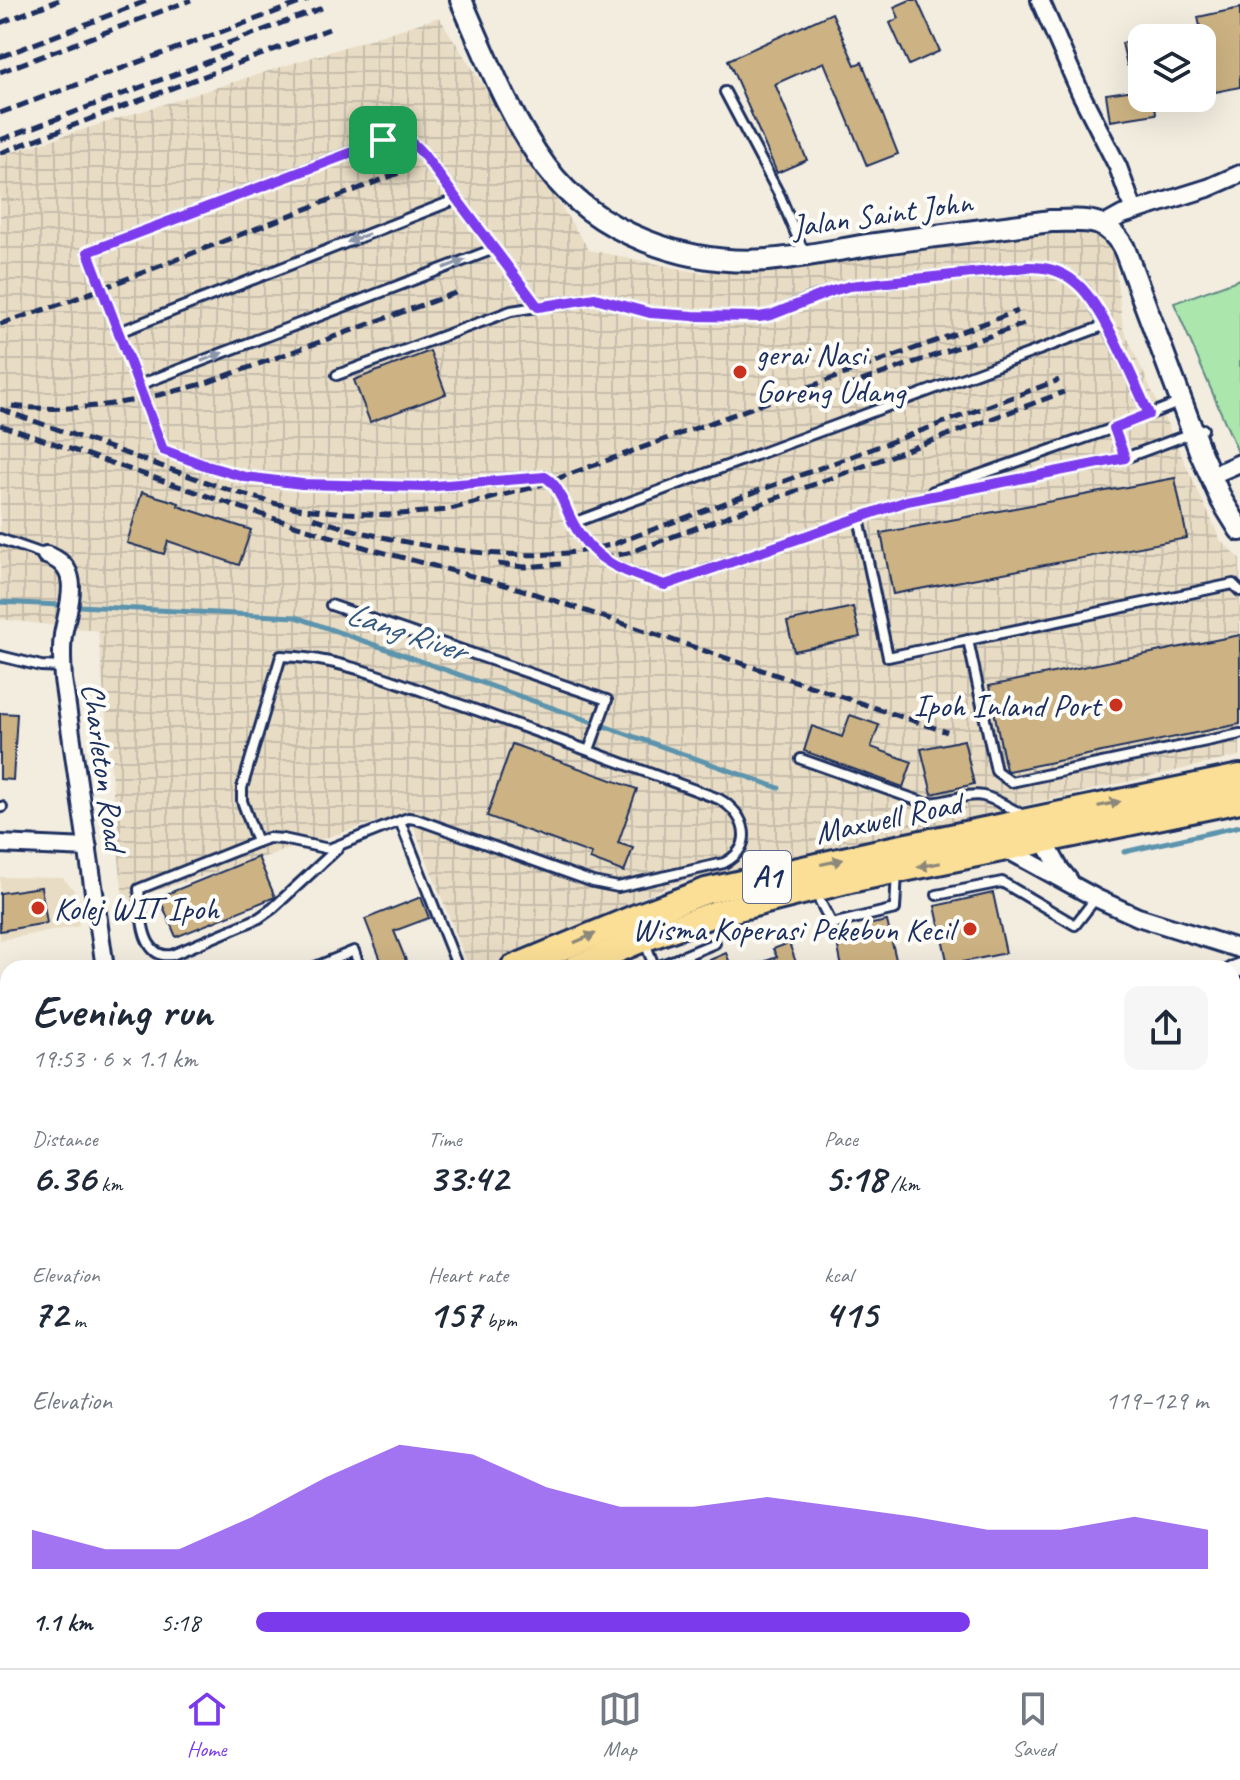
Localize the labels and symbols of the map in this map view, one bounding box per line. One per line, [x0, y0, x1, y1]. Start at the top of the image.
pin [349, 106, 417, 174]
street label: Jalan Saint John [787, 181, 976, 247]
one-way arrow [346, 232, 370, 245]
one-way arrow [443, 257, 467, 270]
place label: gerai Nasi Goreng Udang [756, 334, 907, 412]
one-way arrow [200, 350, 224, 363]
marker: gerai Nasi Goreng Udang [731, 363, 749, 381]
water label: Lang River [341, 591, 476, 673]
street label: Charleton Road [72, 681, 137, 858]
place label: Ipoh Inland Port [914, 685, 1103, 726]
marker: Ipoh Inland Port [1107, 696, 1125, 714]
street label: Maxwell Road [811, 781, 970, 853]
one-way arrow [1097, 798, 1122, 810]
road number: A1 [743, 851, 791, 903]
one-way arrow [820, 855, 845, 868]
one-way arrow [916, 859, 941, 871]
place label: Kolej WIT Ipoh [54, 888, 220, 929]
marker: Kolej WIT Ipoh [29, 899, 47, 917]
place label: Wisma Koperasi Pekebun Kecil [632, 909, 960, 950]
marker: Wisma Koperasi Pekebun Kecil [961, 920, 979, 938]
one-way arrow [573, 931, 597, 944]

